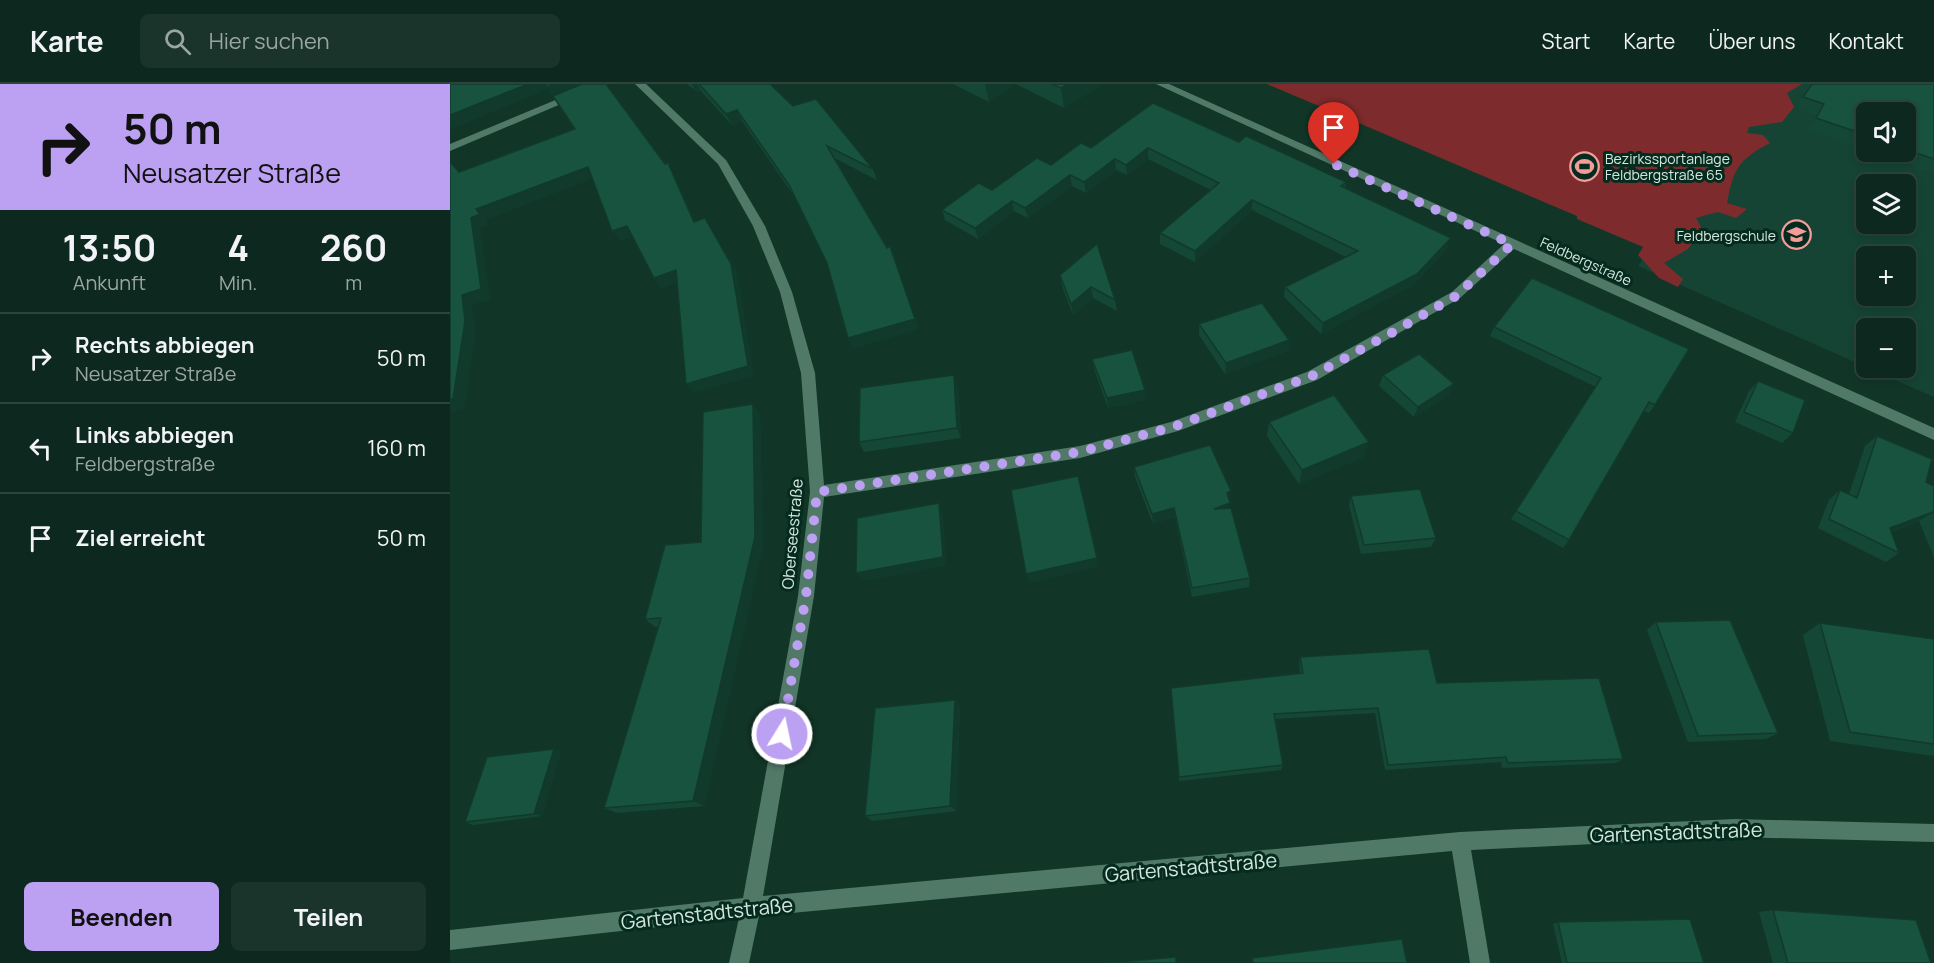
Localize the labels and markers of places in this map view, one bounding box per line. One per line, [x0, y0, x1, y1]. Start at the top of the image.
pin [1308, 102, 1359, 164]
place label: Bezirkssportanlage Feldbergstraße 65 [1605, 149, 1730, 184]
sports icon: Bezirkssportanlage Feldbergstraße 65 [1568, 150, 1600, 182]
school or university icon: Feldbergschule [1781, 219, 1813, 251]
place label: Feldbergschule [1677, 226, 1776, 245]

